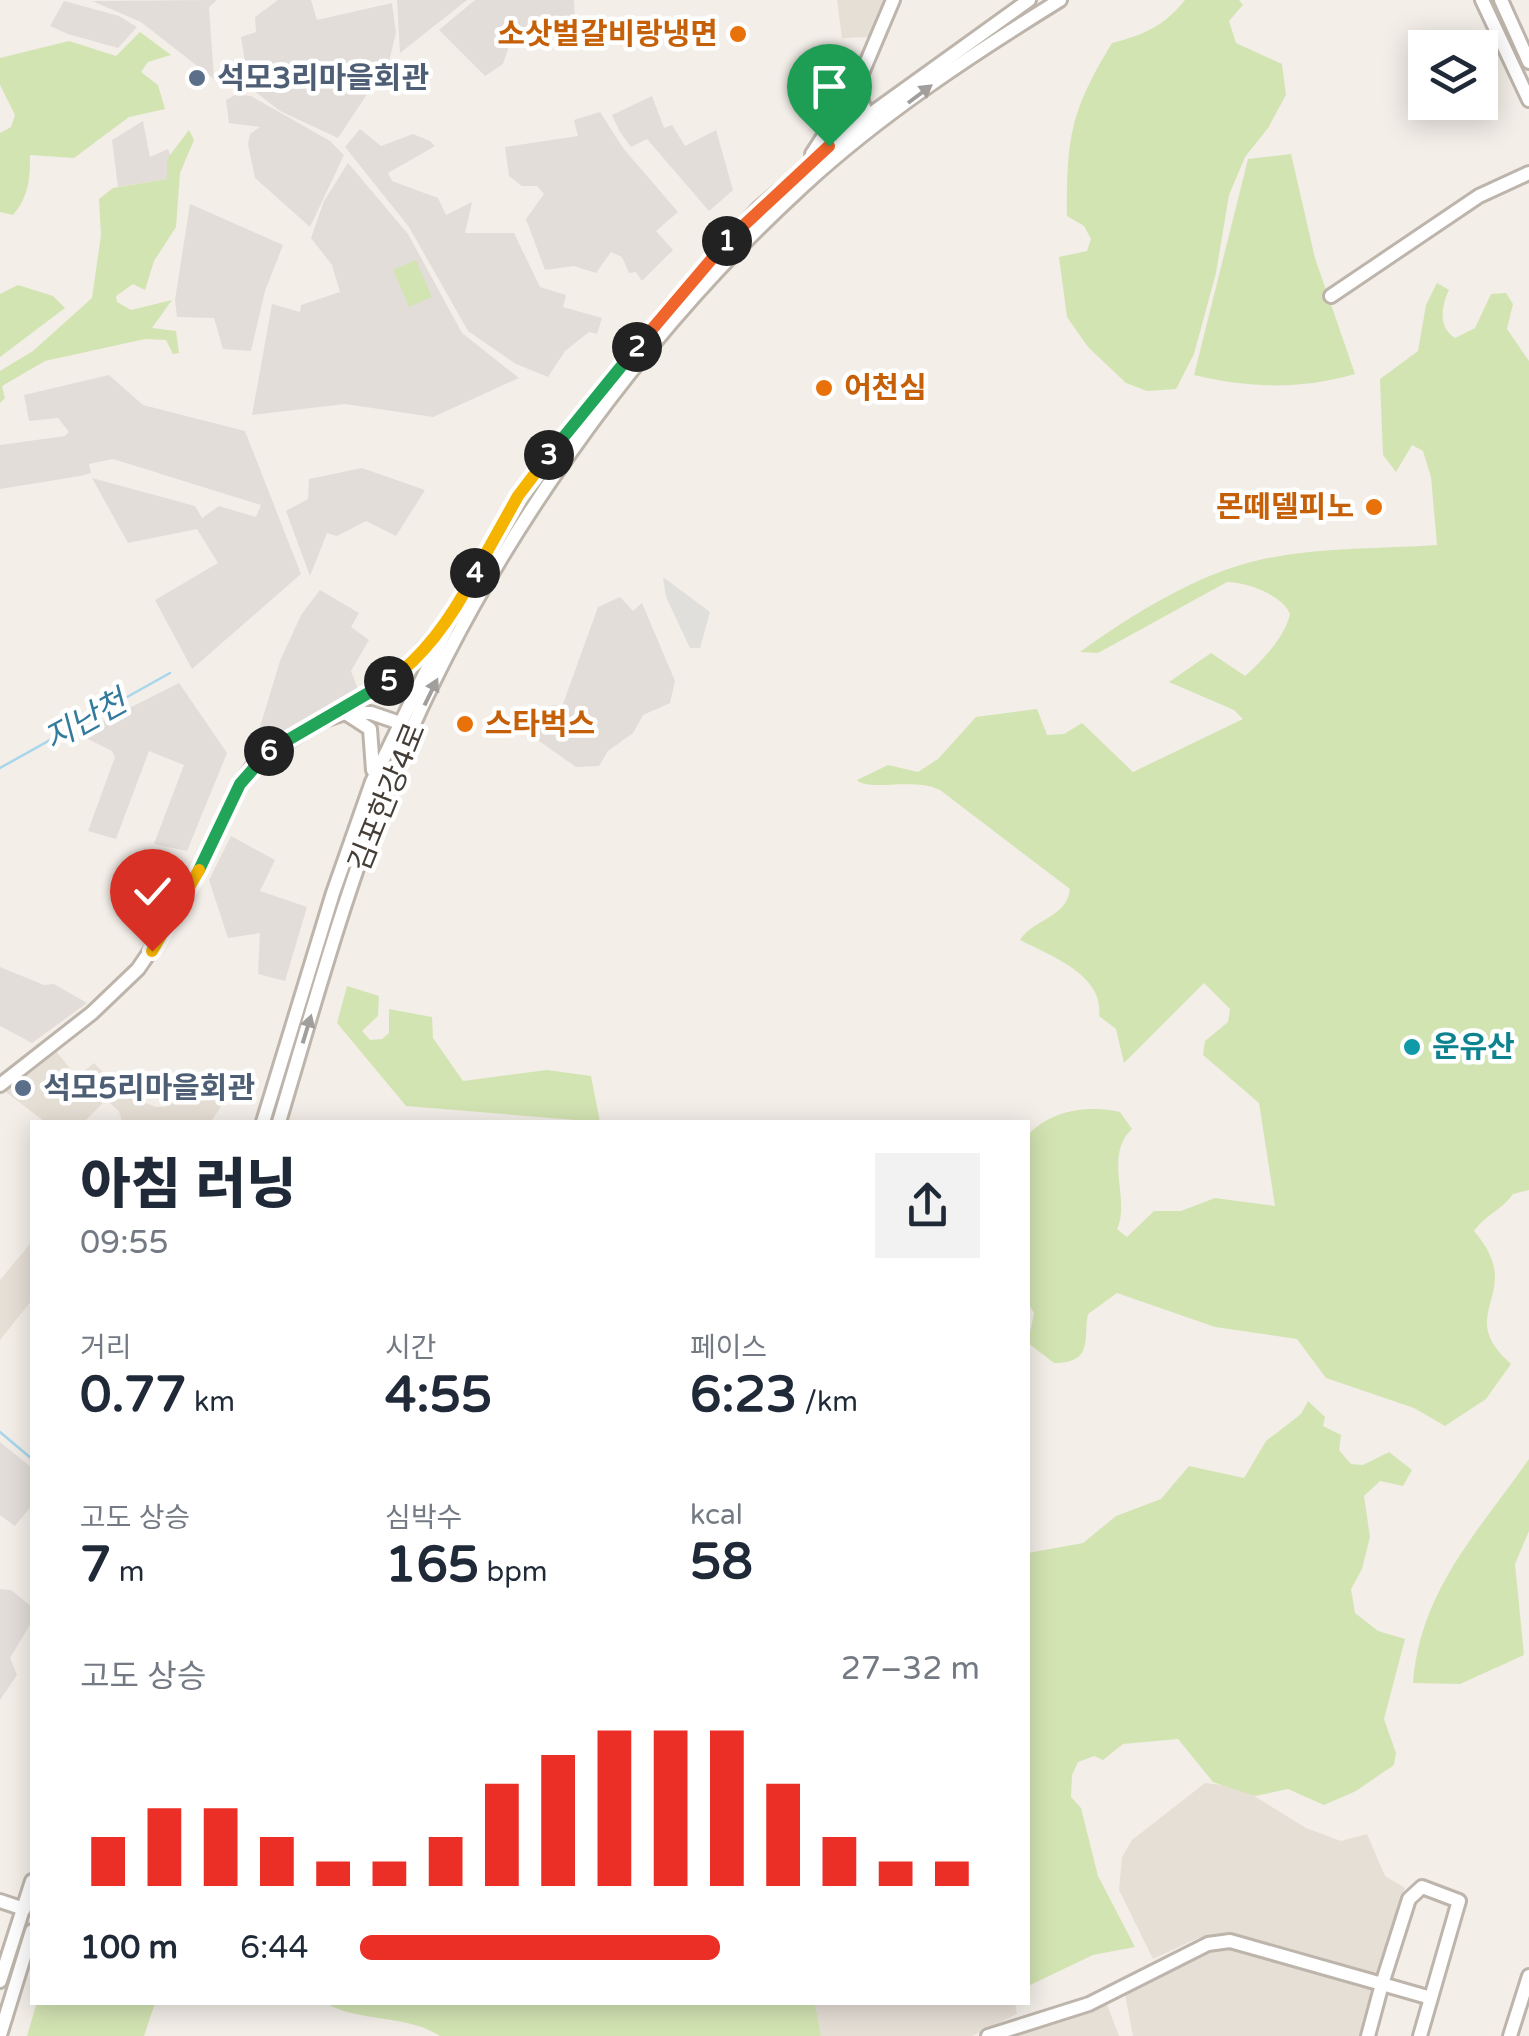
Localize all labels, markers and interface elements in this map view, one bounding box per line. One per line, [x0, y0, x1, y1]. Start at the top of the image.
place label: 소삿벌갈비랑냉면 [497, 16, 718, 53]
marker: 소삿벌갈비랑냉면 [727, 23, 749, 45]
map controls [1408, 30, 1498, 120]
button: layers [1408, 30, 1498, 120]
pin [787, 44, 872, 147]
icon: arrive [802, 59, 857, 114]
place label: 석모3리마을회관 [217, 60, 429, 97]
marker: 석모3리마을회관 [186, 67, 208, 89]
one-way arrow [907, 85, 933, 105]
pin: 1 [702, 216, 752, 266]
text: 1 [718, 224, 736, 258]
pin: 2 [612, 322, 662, 372]
text: 2 [628, 330, 646, 364]
place label: 어천심 [844, 370, 927, 407]
marker: 어천심 [813, 377, 835, 399]
pin: 3 [524, 430, 574, 480]
text: 3 [540, 438, 558, 472]
place label: 몬떼델피노 [1216, 489, 1354, 526]
marker: 몬떼델피노 [1363, 496, 1385, 518]
pin: 4 [450, 548, 500, 598]
text: 4 [466, 556, 484, 590]
pin: 5 [364, 656, 414, 706]
text: 5 [380, 664, 398, 698]
one-way arrow [422, 677, 439, 706]
water label: 지난천 [38, 681, 136, 759]
place label: 스타벅스 [485, 706, 595, 743]
marker: 스타벅스 [454, 713, 476, 735]
street label: 김포한강4로 [341, 718, 434, 877]
pin: 6 [244, 726, 294, 776]
text: 6 [260, 734, 278, 768]
pin [110, 849, 195, 952]
icon: check [125, 864, 180, 919]
one-way arrow [300, 1013, 315, 1044]
place label: 운유산 [1432, 1029, 1515, 1066]
marker: 운유산 [1401, 1036, 1423, 1058]
place label: 석모5리마을회관 [43, 1070, 255, 1107]
marker: 석모5리마을회관 [12, 1077, 34, 1099]
text: 아침 러닝 [80, 1153, 297, 1219]
button: share [875, 1153, 980, 1258]
text: 09:55 [80, 1224, 169, 1262]
text: 거리 [80, 1331, 132, 1365]
text: 시간 [385, 1331, 437, 1365]
text: 페이스 [690, 1331, 767, 1365]
text: 0.77 [80, 1365, 187, 1425]
text: 4:55 [385, 1365, 492, 1425]
text: 6:23 [690, 1365, 797, 1425]
text: km [187, 1385, 235, 1419]
text: /km [797, 1385, 858, 1419]
text: kcal [690, 1498, 743, 1532]
text: 고도 상승 [80, 1501, 190, 1535]
text: 심박수 [385, 1501, 462, 1535]
text: 58 [690, 1532, 753, 1592]
text: 7 [80, 1535, 111, 1595]
text: 165 [385, 1535, 479, 1595]
text: m [111, 1555, 144, 1589]
text: bpm [479, 1555, 548, 1589]
text: 27–32 m [841, 1650, 980, 1688]
text: 고도 상승 [80, 1658, 206, 1696]
text: 100 m [80, 1929, 178, 1967]
text: 6:44 [240, 1929, 309, 1967]

